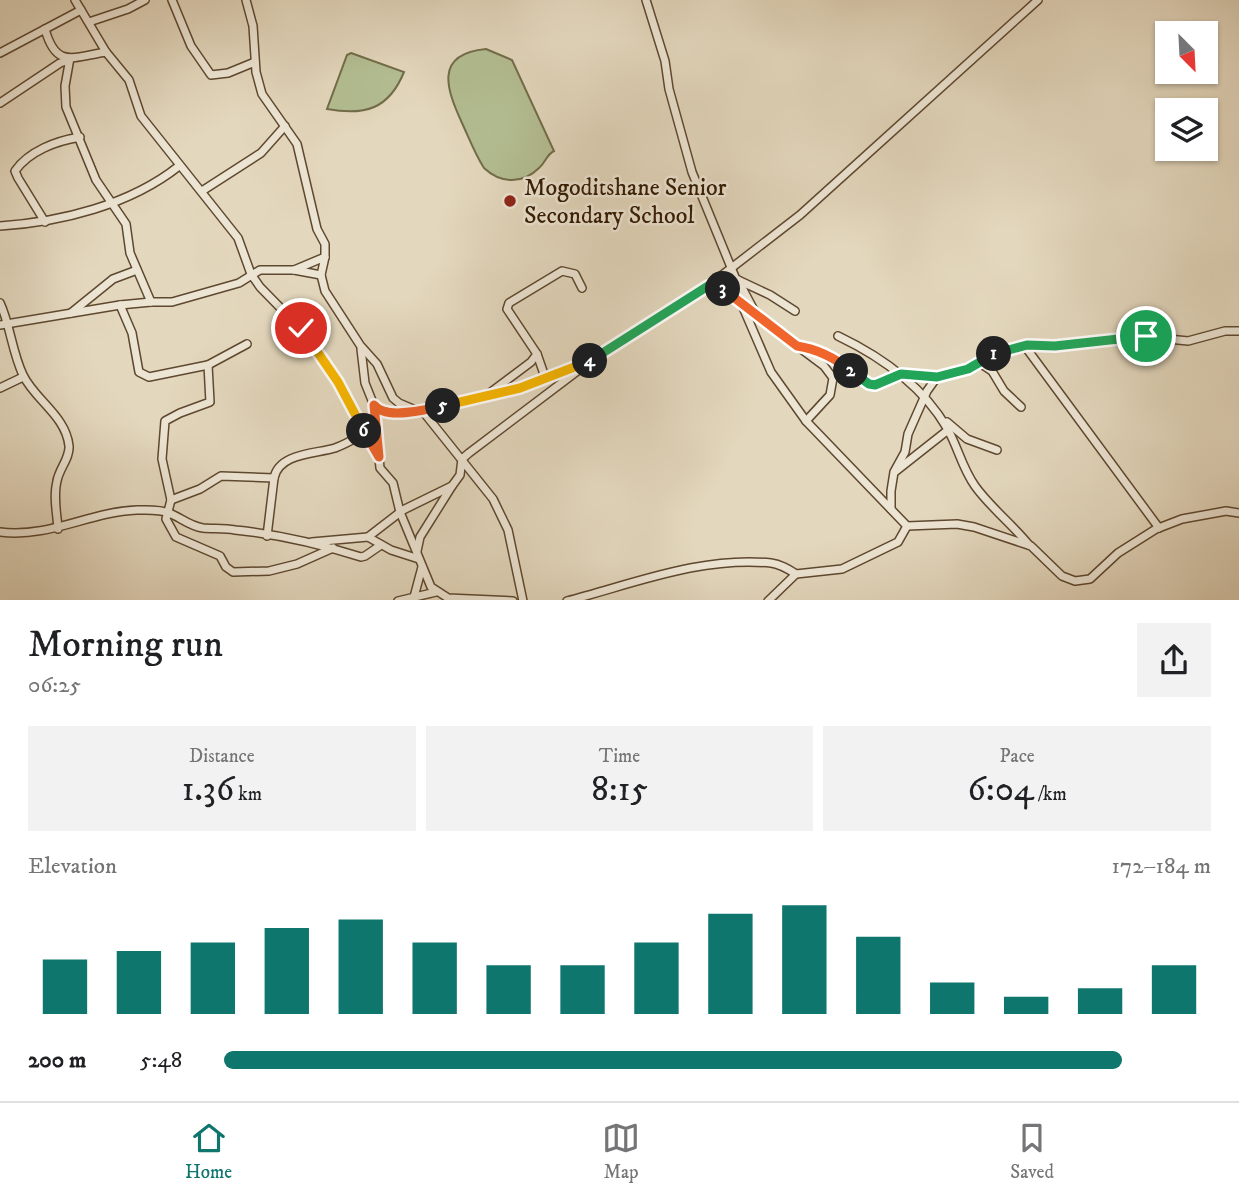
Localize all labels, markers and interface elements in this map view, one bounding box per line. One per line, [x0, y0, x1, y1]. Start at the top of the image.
north arrow [1155, 21, 1218, 84]
map controls [1155, 21, 1218, 161]
button: layers [1155, 98, 1218, 161]
place label: Mogoditshane Senior Secondary School [524, 173, 727, 231]
marker: Mogoditshane Senior Secondary School [502, 193, 518, 209]
pin: 3 [706, 272, 740, 306]
text: 3 [719, 277, 726, 300]
pin [271, 298, 331, 358]
pin [1116, 306, 1176, 366]
icon: check [282, 309, 320, 347]
icon: arrive [1127, 317, 1165, 355]
pin: 1 [976, 336, 1012, 372]
text: 1 [990, 342, 997, 365]
pin: 4 [572, 344, 608, 378]
text: 4 [584, 349, 595, 372]
pin: 2 [834, 354, 868, 388]
text: 2 [846, 359, 855, 382]
pin: 5 [426, 388, 460, 424]
text: 5 [438, 394, 447, 417]
pin: 6 [346, 414, 382, 448]
text: 6 [359, 419, 368, 442]
text: Morning run [28, 621, 223, 669]
button: share [1137, 623, 1211, 697]
text: 06:25 [28, 671, 81, 700]
text: Distance [189, 745, 255, 768]
text: Time [599, 745, 640, 768]
text: Pace [1000, 745, 1035, 768]
text: 1.36 [182, 768, 234, 812]
text: 8:15 [591, 768, 648, 812]
text: 6:04 [968, 768, 1034, 812]
text: km [234, 783, 262, 806]
text: /km [1034, 783, 1067, 806]
text: Elevation [28, 852, 117, 881]
text: 172–184 m [1112, 852, 1211, 881]
text: 200 m [28, 1046, 86, 1075]
text: 5:48 [140, 1046, 182, 1075]
tab: Home [185, 1119, 232, 1184]
tab: Map [602, 1119, 640, 1184]
tab: Saved [1010, 1119, 1054, 1184]

